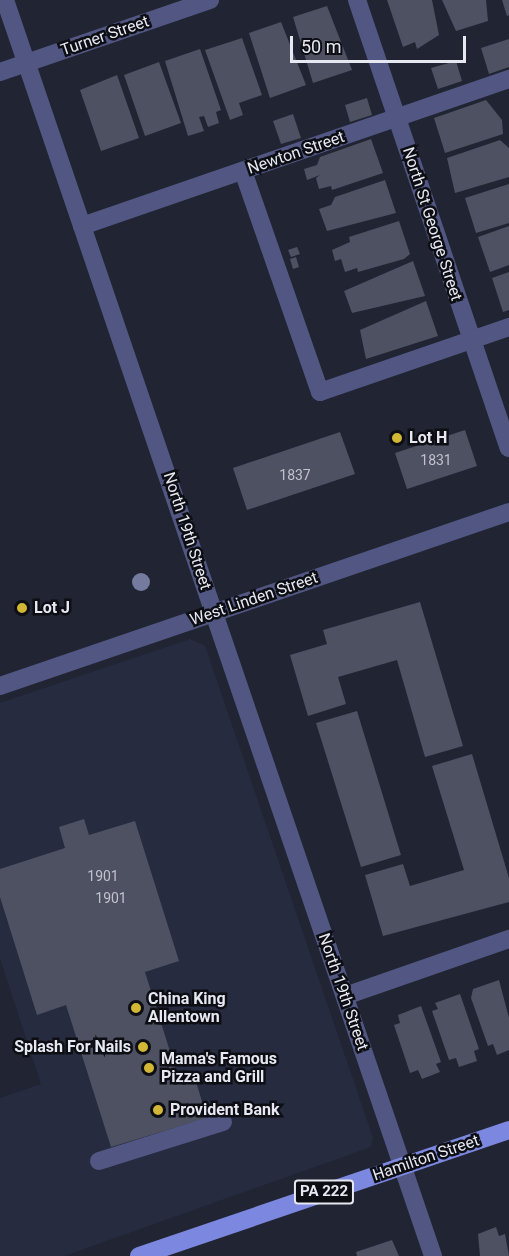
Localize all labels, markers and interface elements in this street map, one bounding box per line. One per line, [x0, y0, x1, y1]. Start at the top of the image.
street label: Turner Street [58, 12, 152, 60]
scale bar [293, 24, 468, 62]
text: 50 m [301, 36, 341, 57]
street label: Newton Street [245, 127, 347, 179]
street label: North St George Street [398, 145, 466, 303]
place label: Lot H [409, 428, 447, 448]
marker: Lot H [390, 431, 404, 445]
house number: 1831 [420, 452, 452, 468]
house number: 1837 [279, 467, 311, 483]
street label: North 19th Street [159, 470, 215, 592]
street label: West Linden Street [188, 568, 320, 630]
place label: Lot J [34, 598, 70, 618]
marker: Lot J [15, 601, 29, 615]
house number: 1901 [87, 868, 119, 884]
house number: 1901 [95, 890, 127, 906]
street label: North 19th Street [314, 931, 372, 1053]
place label: China King Allentown [148, 989, 226, 1027]
marker: China King Allentown [129, 1001, 143, 1015]
place label: Splash For Nails [14, 1037, 131, 1057]
marker: Splash For Nails [136, 1040, 150, 1054]
place label: Mama's Famous Pizza and Grill [161, 1049, 277, 1087]
marker: Mama's Famous Pizza and Grill [142, 1061, 156, 1075]
place label: Provident Bank [170, 1100, 279, 1120]
marker: Provident Bank [151, 1103, 165, 1117]
street label: Hamilton Street [370, 1131, 482, 1185]
road number: PA 222 [292, 1180, 356, 1204]

